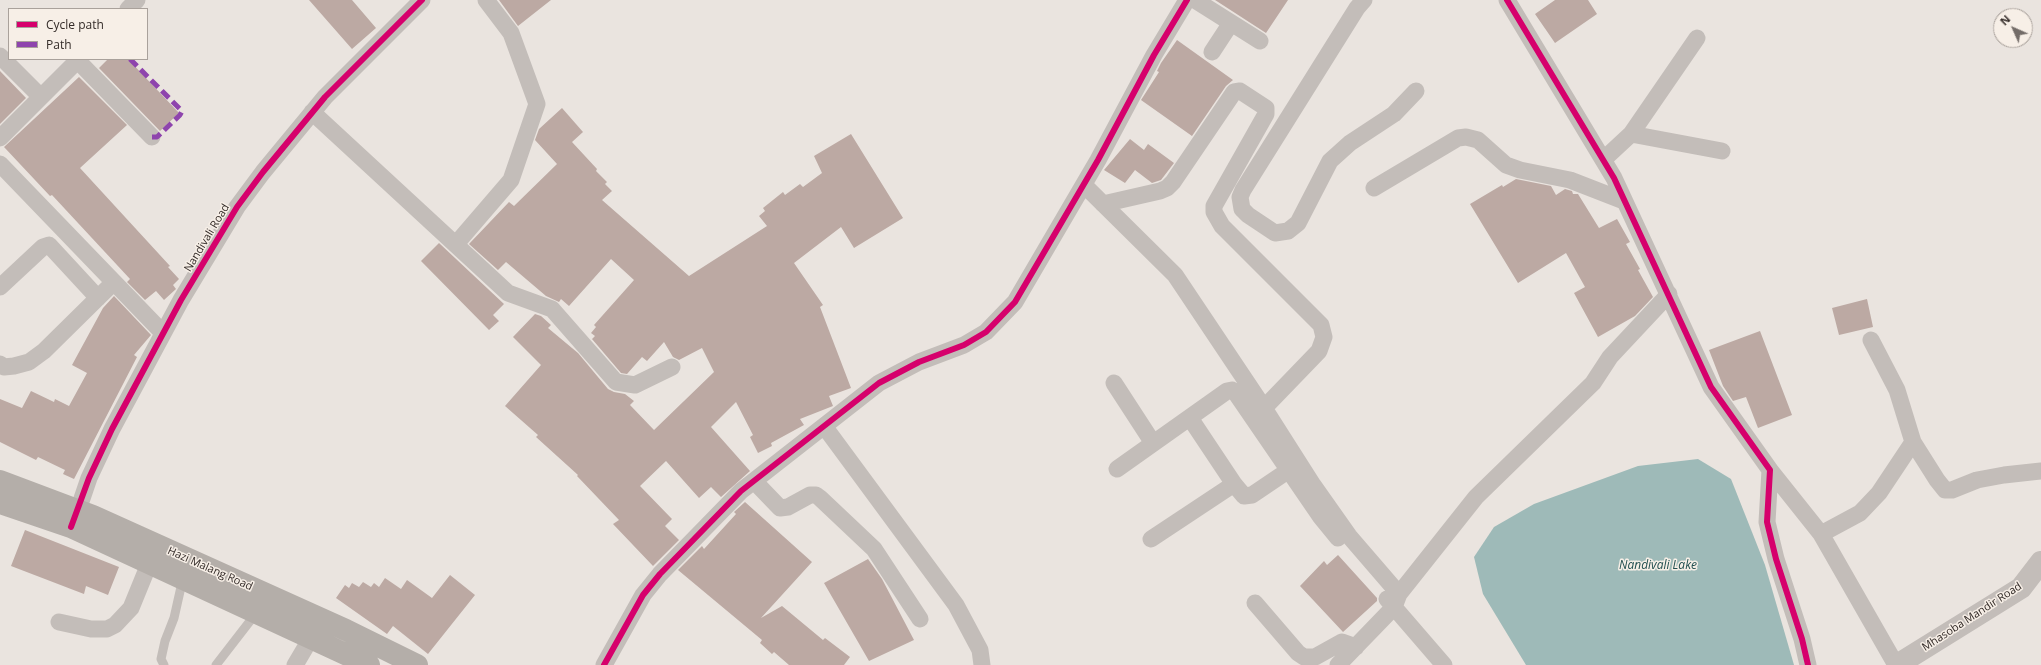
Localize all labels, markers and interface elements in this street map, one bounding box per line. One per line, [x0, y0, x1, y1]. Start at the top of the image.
legend [8, 8, 148, 60]
north arrow [1993, 8, 2033, 48]
text: N [1996, 11, 2013, 28]
text: Cycle path [46, 16, 104, 33]
text: Path [46, 36, 72, 53]
street label: Nandivali Road [182, 202, 232, 274]
street label: Hazi Malang Road [165, 544, 255, 594]
water label: Nandivali Lake [1619, 559, 1697, 573]
street label: Mhasoba Mandir Road [1920, 580, 2024, 654]

